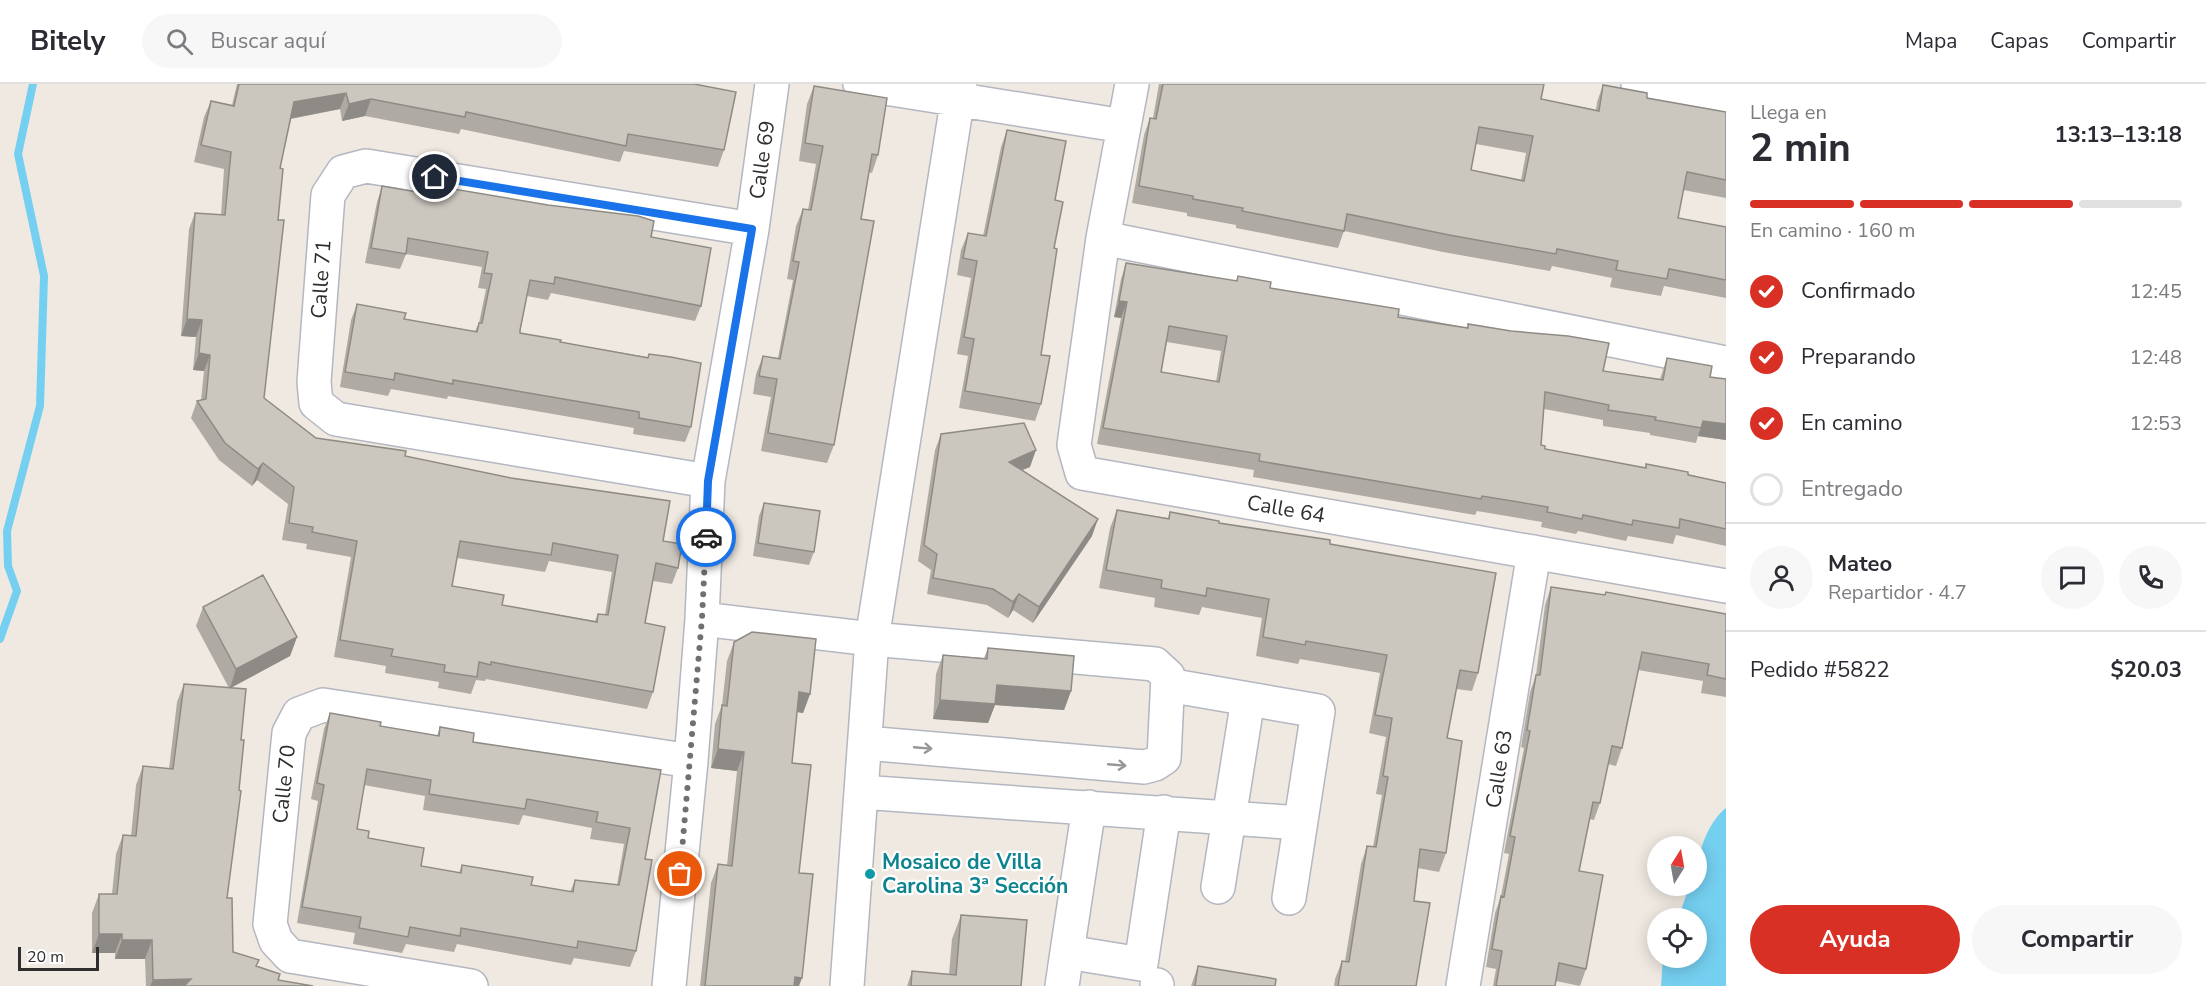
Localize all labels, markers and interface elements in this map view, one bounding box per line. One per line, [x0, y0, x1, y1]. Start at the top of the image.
search box [142, 14, 562, 68]
text: Bitely [30, 22, 106, 60]
icon: search [163, 25, 196, 58]
text: Buscar aquí [211, 26, 326, 56]
text: Mapa [1905, 27, 1957, 55]
text: Capas [1990, 27, 2049, 55]
text: Compartir [2082, 27, 2176, 55]
text: Llega en [1750, 99, 1827, 126]
street label: Calle 69 [743, 119, 781, 201]
text: 13:13–13:18 [2054, 120, 2182, 150]
text: 2 min [1750, 122, 1851, 175]
pin [409, 151, 460, 202]
icon: home [418, 160, 451, 193]
text: En camino · 160 m [1750, 217, 1915, 244]
street label: Calle 71 [304, 239, 338, 319]
icon: check [1750, 275, 1783, 308]
text: Confirmado [1801, 276, 1916, 306]
text: 12:45 [2129, 278, 2182, 305]
icon: check [1750, 341, 1783, 374]
text: Preparando [1801, 342, 1916, 372]
text: 12:48 [2129, 344, 2182, 371]
icon: check [1750, 407, 1783, 440]
text: En camino [1801, 408, 1902, 438]
text: 12:53 [2129, 410, 2182, 437]
text: Entregado [1801, 474, 1903, 504]
street label: Calle 64 [1245, 488, 1327, 530]
courier [676, 507, 736, 567]
icon: car [690, 521, 723, 554]
button: person [1750, 546, 1813, 609]
button: chat [2041, 546, 2104, 609]
button: phone [2119, 546, 2182, 609]
text: Mateo [1828, 549, 1892, 579]
text: Repartidor · 4.7 [1828, 579, 1967, 606]
text: Pedido #5822 [1750, 655, 1890, 685]
text: $20.03 [2111, 655, 2182, 685]
street label: Calle 63 [1479, 728, 1519, 810]
street label: Calle 70 [266, 743, 302, 825]
one-way arrow [912, 743, 932, 754]
one-way arrow [1107, 760, 1127, 771]
north arrow [1647, 836, 1707, 896]
map controls [1647, 836, 1707, 968]
pin [654, 848, 705, 899]
place label: Mosaico de Villa Carolina 3ª Sección [882, 848, 1068, 900]
icon: bag [663, 857, 696, 890]
marker: Mosaico de Villa Carolina 3ª Sección [863, 867, 877, 881]
button: Ayuda [1750, 905, 1960, 974]
button: Compartir [1972, 905, 2182, 974]
button: locate [1647, 908, 1707, 968]
scale bar [18, 944, 99, 972]
text: 20 m [27, 946, 64, 968]

